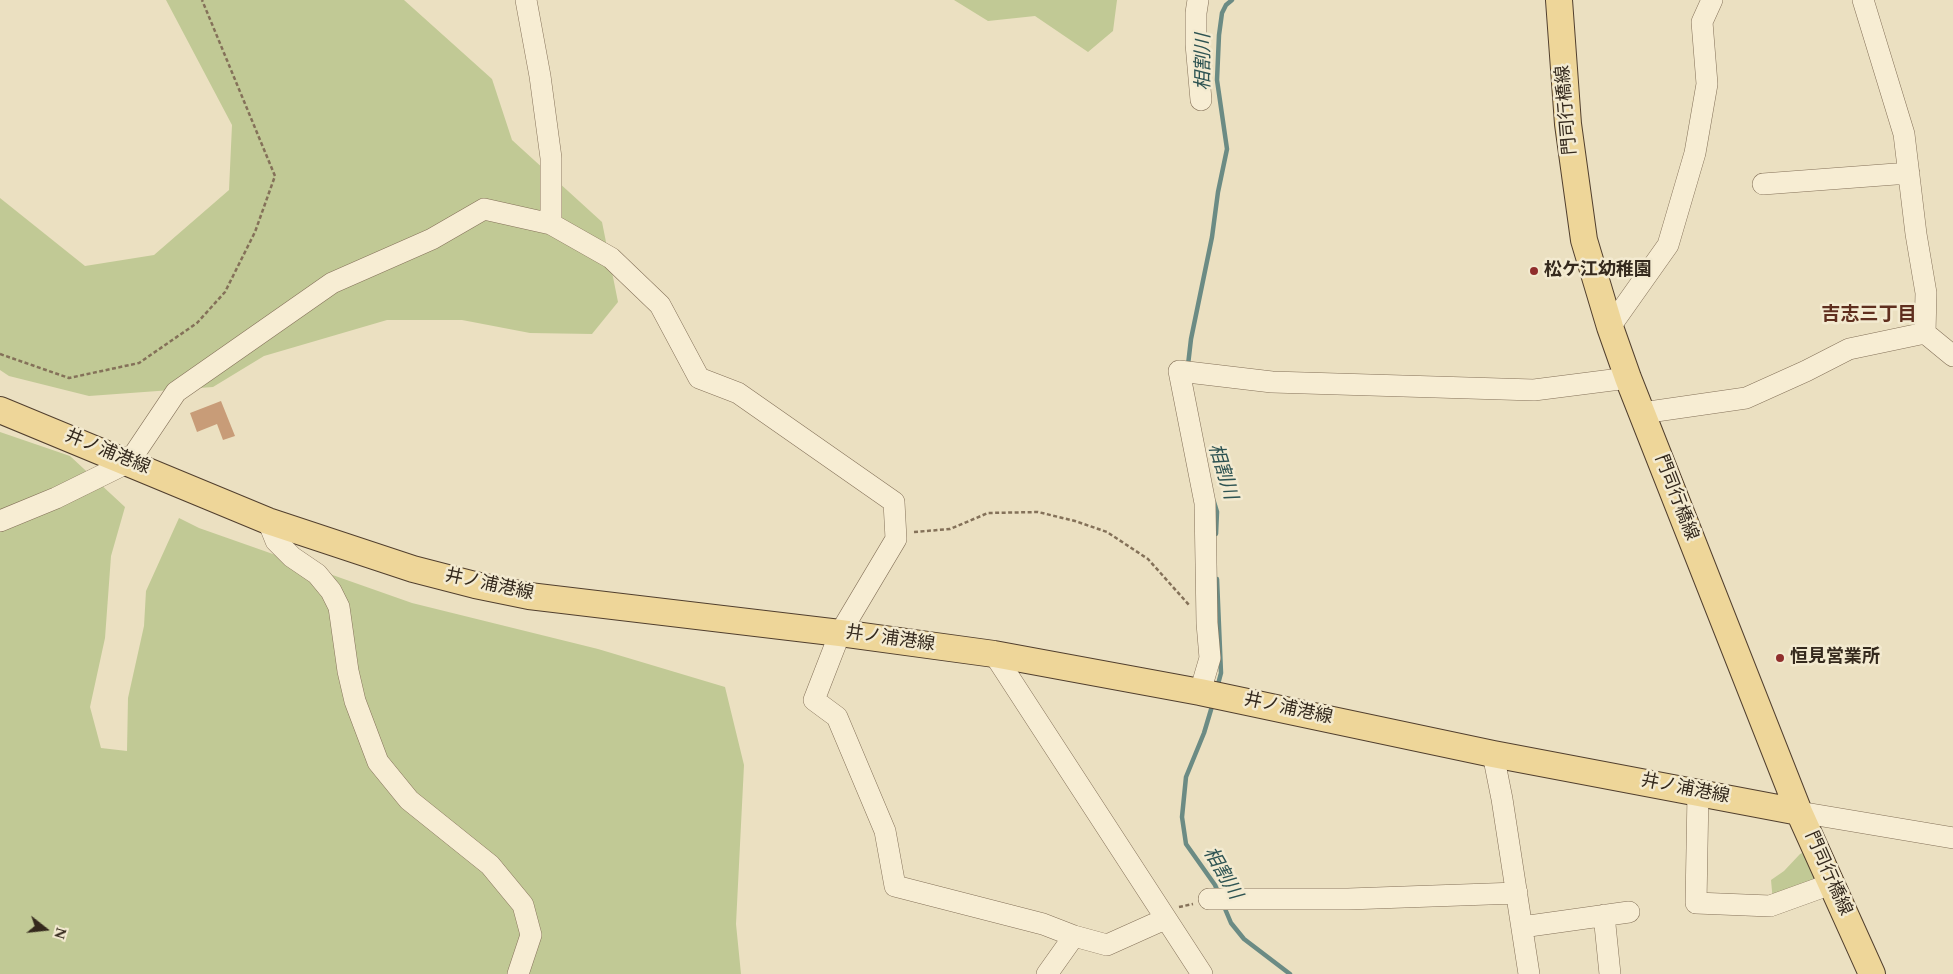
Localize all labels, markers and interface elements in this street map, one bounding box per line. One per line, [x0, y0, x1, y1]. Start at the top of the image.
water label: 相割川 [1194, 34, 1216, 90]
street label: 門司行橋線 [1553, 64, 1583, 156]
place label: 松ケ江幼稚園 [1544, 260, 1652, 282]
marker: 松ケ江幼稚園 [1528, 265, 1540, 277]
district label: 吉志三丁目 [1822, 305, 1916, 327]
street label: 井ノ浦港線 [61, 426, 153, 480]
water label: 相割川 [1202, 441, 1240, 503]
street label: 門司行橋線 [1649, 452, 1701, 544]
street label: 井ノ浦港線 [443, 566, 535, 606]
street label: 井ノ浦港線 [844, 623, 936, 657]
place label: 恒見営業所 [1790, 647, 1880, 669]
marker: 恒見営業所 [1774, 652, 1786, 664]
street label: 井ノ浦港線 [1242, 690, 1334, 730]
street label: 井ノ浦港線 [1639, 771, 1731, 809]
street label: 門司行橋線 [1799, 828, 1855, 920]
water label: 相割川 [1197, 844, 1245, 904]
north arrow [20, 904, 70, 954]
text: N [48, 925, 72, 942]

